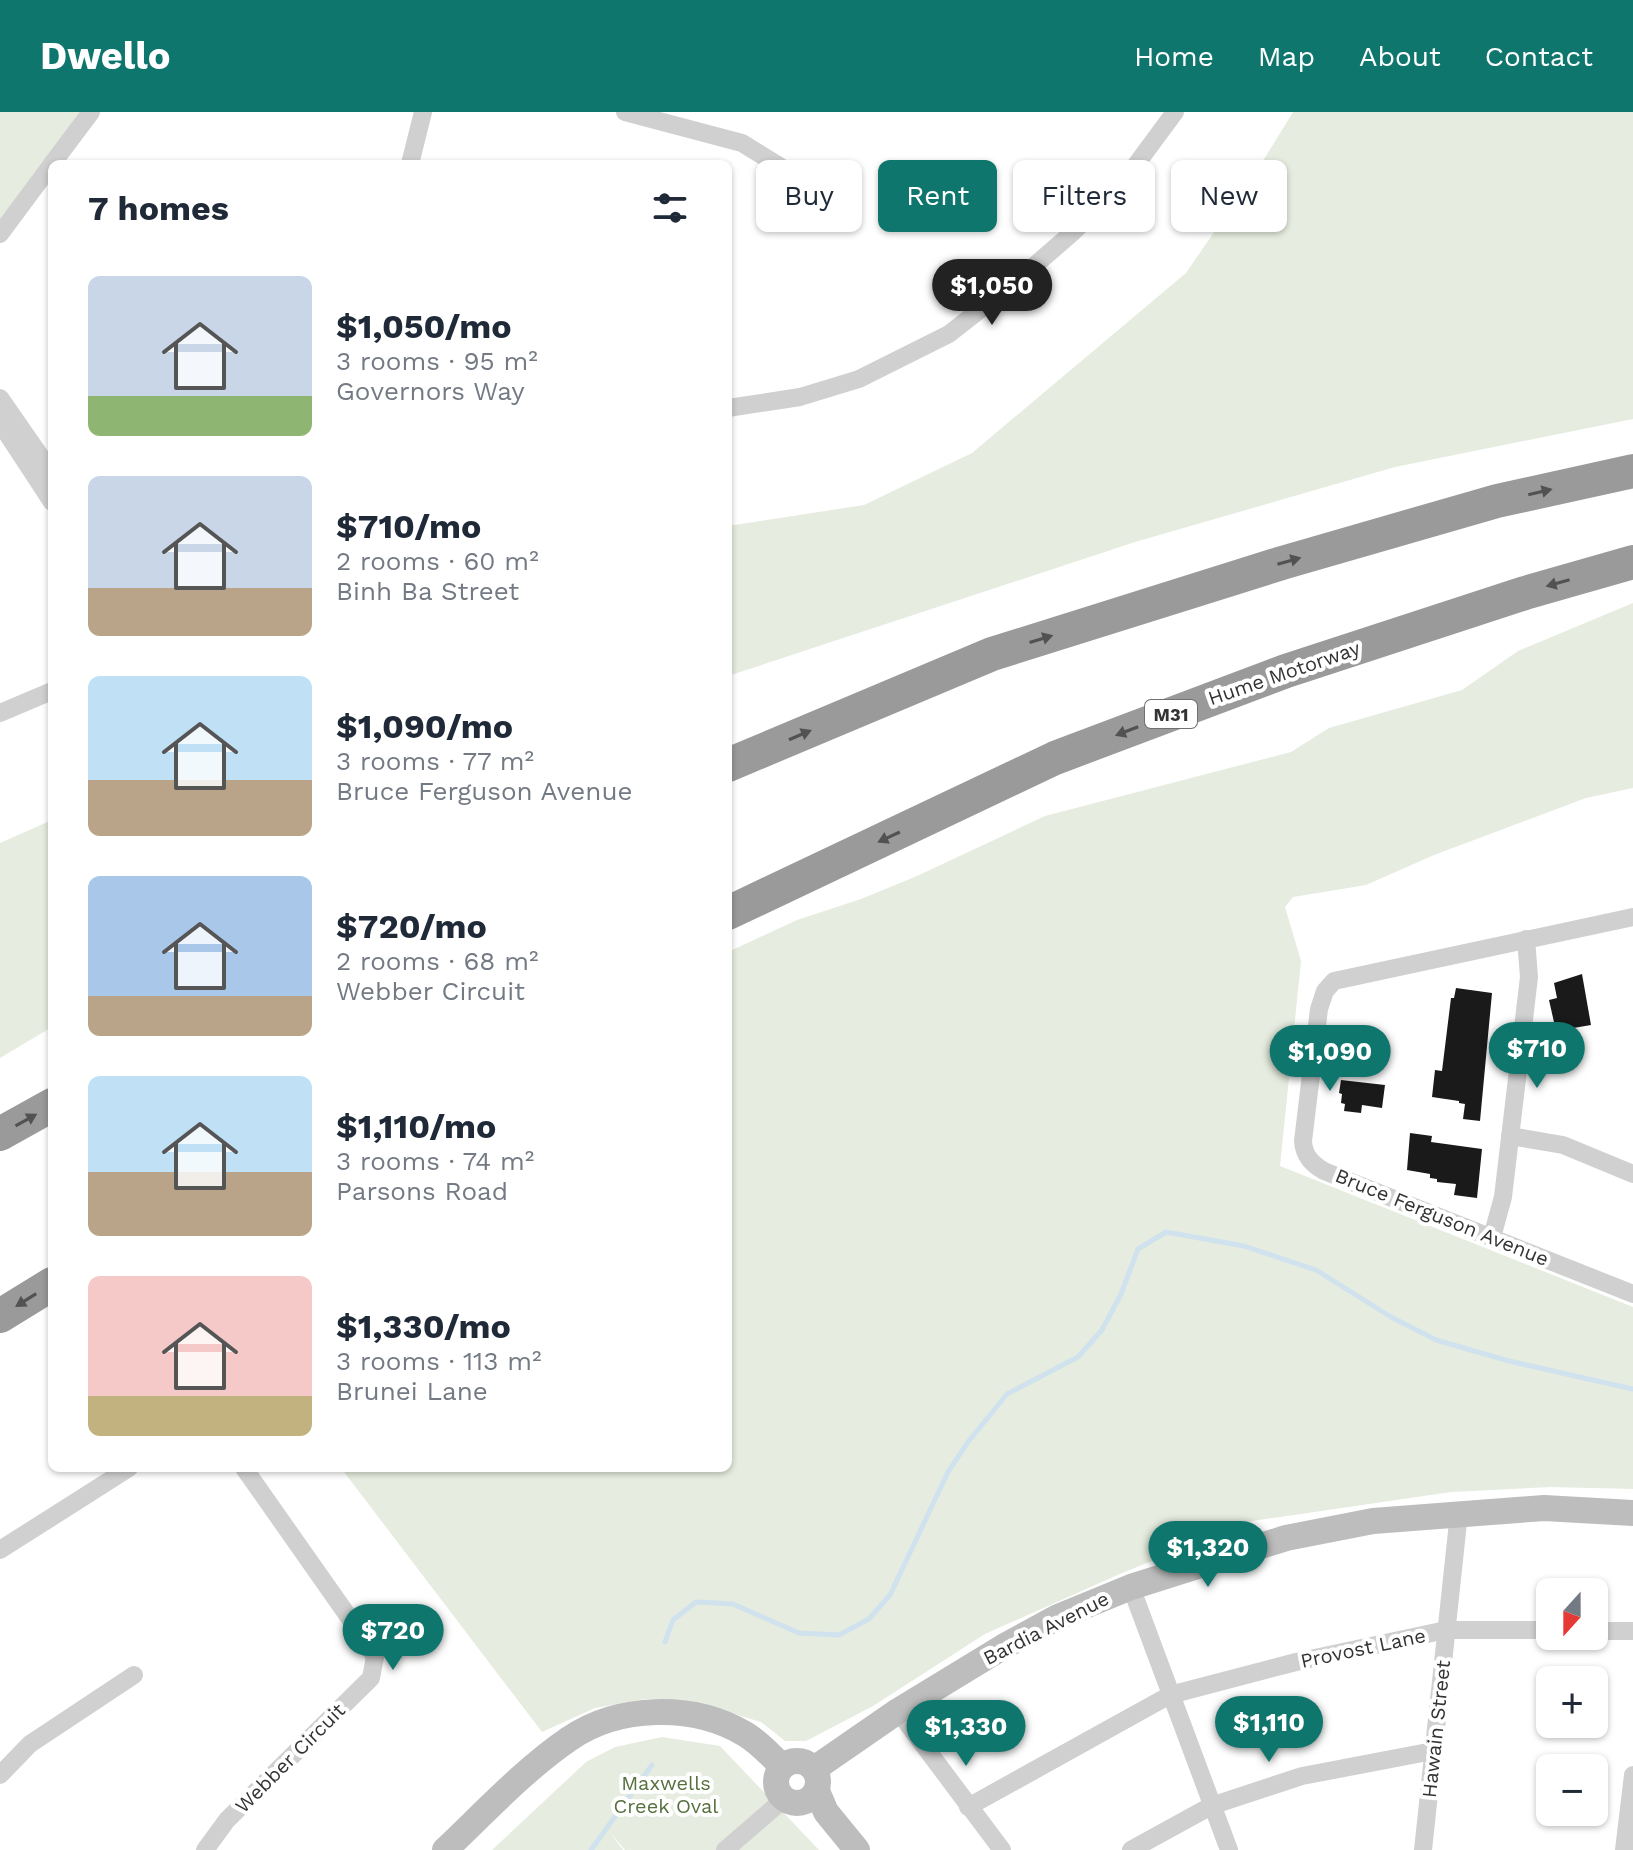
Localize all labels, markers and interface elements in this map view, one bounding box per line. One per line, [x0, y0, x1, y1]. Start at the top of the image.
text: Dwello [40, 34, 170, 78]
text: Home [1134, 40, 1214, 73]
text: Map [1258, 40, 1315, 73]
text: About [1359, 40, 1441, 73]
text: Contact [1485, 40, 1593, 73]
chip: Buy [756, 160, 862, 232]
chip: Rent [878, 160, 997, 232]
chip: Filters [1013, 160, 1155, 232]
chip: New [1171, 160, 1287, 232]
icon: filters [648, 186, 692, 230]
text: 7 homes [88, 188, 229, 228]
pin: $1,050 [927, 259, 1057, 327]
text: $1,050 [950, 270, 1034, 300]
text: $1,050/mo [336, 306, 512, 346]
icon: home [152, 308, 248, 404]
text: 3 rooms · 95 m² [336, 346, 538, 376]
text: Governors Way [336, 376, 525, 406]
one-way arrow [1527, 485, 1552, 498]
text: $710/mo [336, 506, 481, 546]
icon: home [152, 508, 248, 604]
text: 2 rooms · 60 m² [336, 546, 539, 576]
one-way arrow [1278, 554, 1302, 567]
text: Binh Ba Street [336, 576, 519, 606]
one-way arrow [1546, 577, 1570, 590]
one-way arrow [1030, 632, 1054, 645]
street label: Hume Motorway [1205, 636, 1364, 710]
road number: M31 [1145, 700, 1197, 728]
text: $1,090/mo [336, 706, 513, 746]
icon: home [152, 708, 248, 804]
one-way arrow [1115, 725, 1139, 738]
one-way arrow [788, 729, 812, 742]
text: 3 rooms · 77 m² [336, 746, 534, 776]
text: Bruce Ferguson Avenue [336, 776, 633, 806]
one-way arrow [878, 830, 901, 844]
text: $720/mo [336, 906, 487, 946]
icon: home [152, 908, 248, 1004]
text: 2 rooms · 68 m² [336, 946, 538, 976]
text: Webber Circuit [336, 976, 525, 1006]
pin: $710 [1490, 1022, 1584, 1090]
pin: $1,090 [1265, 1025, 1395, 1093]
text: $710 [1507, 1033, 1567, 1063]
text: $1,090 [1288, 1036, 1372, 1066]
text: $1,110/mo [336, 1106, 496, 1146]
icon: home [152, 1108, 248, 1204]
one-way arrow [15, 1113, 37, 1127]
text: 3 rooms · 74 m² [336, 1146, 534, 1176]
street label: Bruce Ferguson Avenue [1332, 1163, 1552, 1271]
text: Parsons Road [336, 1176, 508, 1206]
one-way arrow [15, 1293, 37, 1307]
text: $1,330/mo [336, 1306, 511, 1346]
icon: home [152, 1308, 248, 1404]
text: 3 rooms · 113 m² [336, 1346, 542, 1376]
text: Brunei Lane [336, 1376, 488, 1406]
pin: $1,320 [1143, 1521, 1273, 1589]
text: $1,320 [1166, 1532, 1250, 1562]
north arrow [1536, 1578, 1608, 1650]
map controls [1536, 1578, 1608, 1826]
street label: Bardia Avenue [979, 1586, 1113, 1670]
pin: $720 [346, 1604, 440, 1672]
text: $720 [361, 1615, 425, 1645]
street label: Provost Lane [1298, 1623, 1428, 1673]
street label: Hawain Street [1417, 1658, 1455, 1799]
button: + [1536, 1666, 1608, 1738]
pin: $1,110 [1204, 1696, 1334, 1764]
street label: Webber Circuit [230, 1698, 350, 1818]
pin: $1,330 [901, 1700, 1031, 1768]
text: $1,110 [1233, 1707, 1305, 1737]
text: $1,330 [925, 1711, 1008, 1741]
button: − [1536, 1754, 1608, 1826]
park label: Maxwells Creek Oval [614, 1771, 718, 1818]

